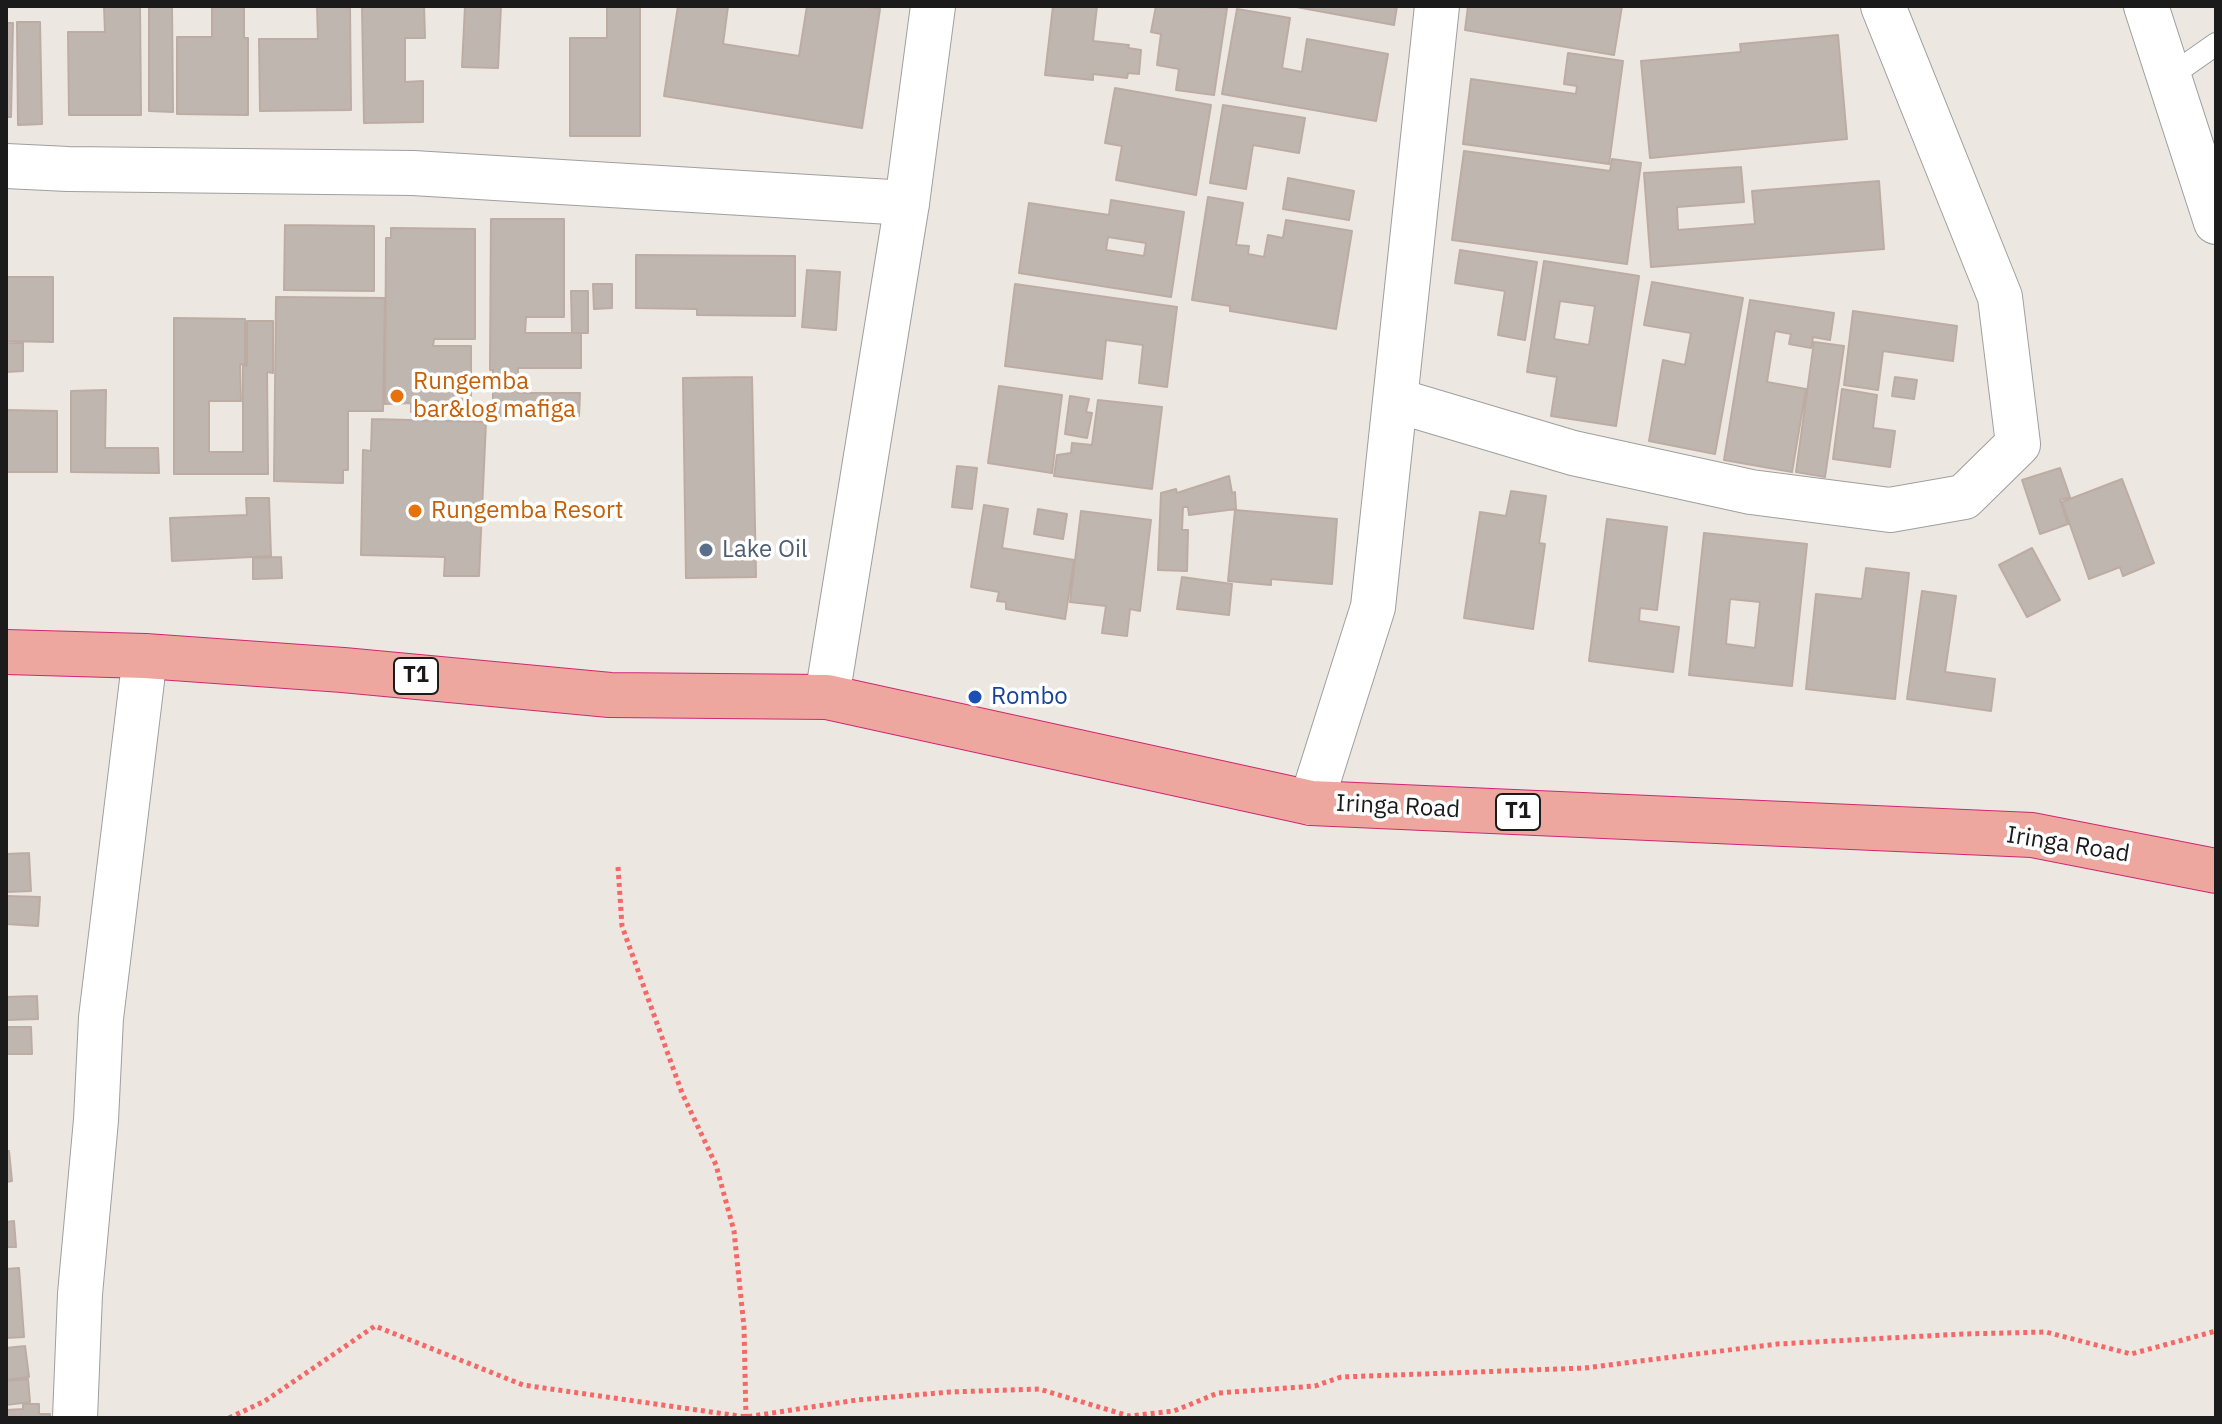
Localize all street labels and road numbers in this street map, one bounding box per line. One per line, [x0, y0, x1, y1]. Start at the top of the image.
road number: T1 [394, 658, 438, 694]
street label: Iringa Road [1335, 789, 1461, 825]
road number: T1 [1496, 794, 1540, 830]
street label: Iringa Road [2004, 821, 2132, 869]

